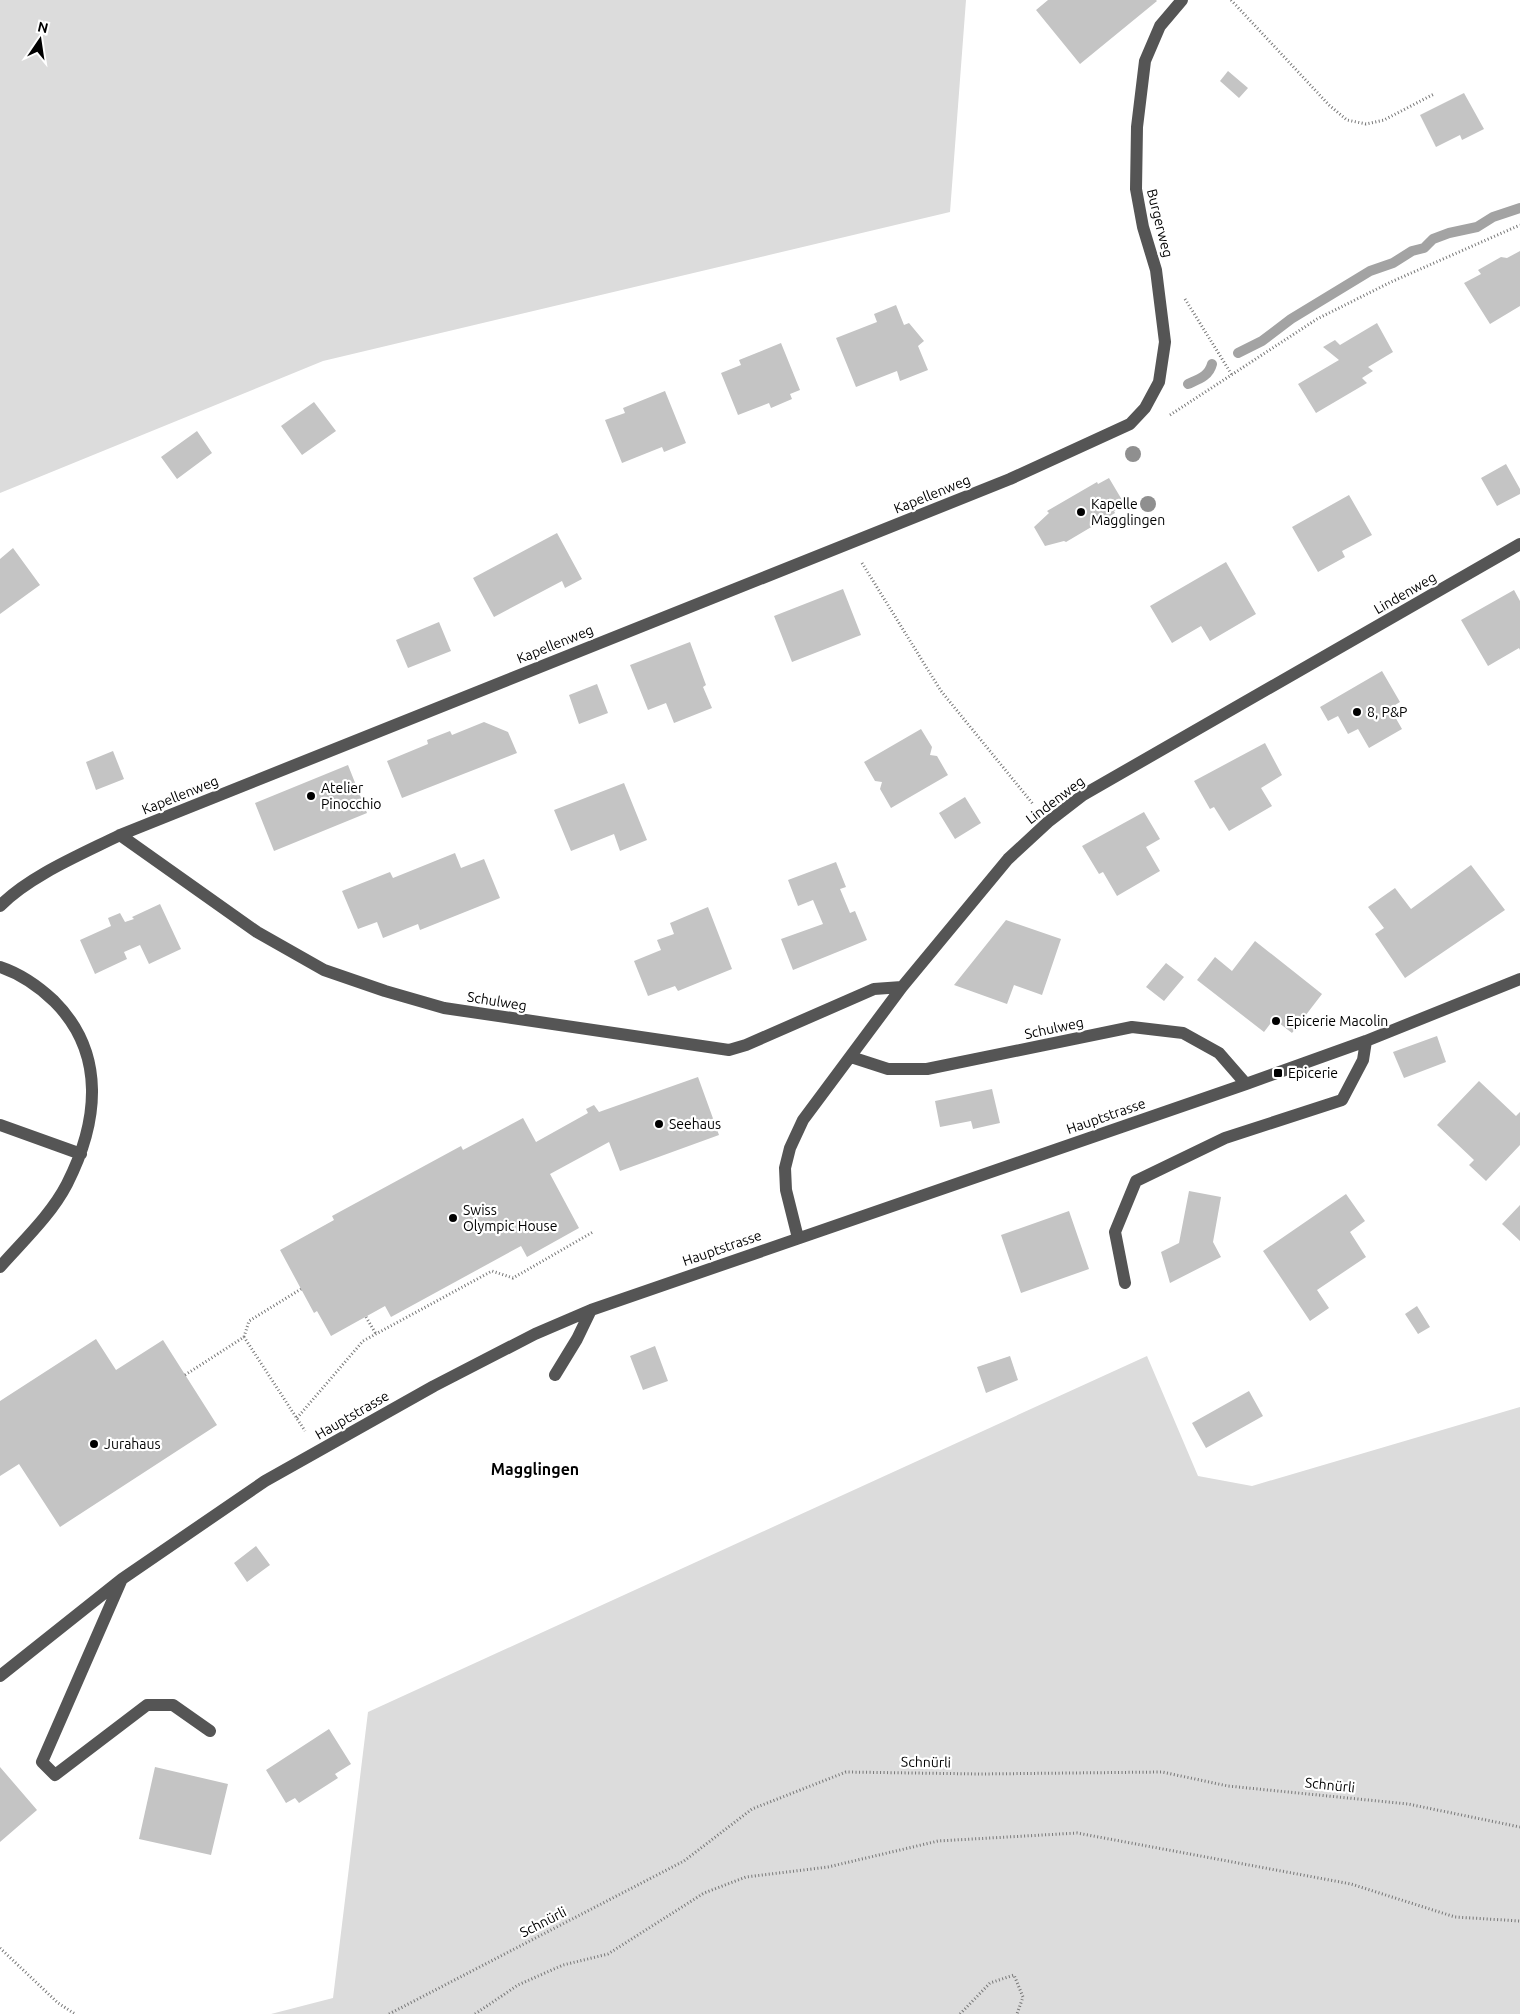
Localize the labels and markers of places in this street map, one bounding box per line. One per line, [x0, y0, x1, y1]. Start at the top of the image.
place label: Kapelle Magglingen [1091, 496, 1165, 528]
marker: Kapelle Magglingen [1075, 506, 1087, 518]
place label: 8, P&P [1367, 704, 1407, 720]
marker: 8, P&P [1351, 706, 1363, 718]
place label: Atelier Pinocchio [321, 780, 382, 812]
marker: Atelier Pinocchio [305, 790, 317, 802]
place label: Epicerie Macolin [1286, 1013, 1388, 1029]
marker: Epicerie Macolin [1270, 1015, 1282, 1027]
place label: Epicerie [1288, 1065, 1338, 1081]
marker: Epicerie [1272, 1067, 1284, 1079]
place label: Seehaus [669, 1116, 721, 1132]
marker: Seehaus [653, 1118, 665, 1130]
place label: Swiss Olympic House [463, 1202, 557, 1234]
marker: Swiss Olympic House [447, 1212, 459, 1224]
place label: Jurahaus [104, 1436, 161, 1452]
marker: Jurahaus [88, 1438, 100, 1450]

